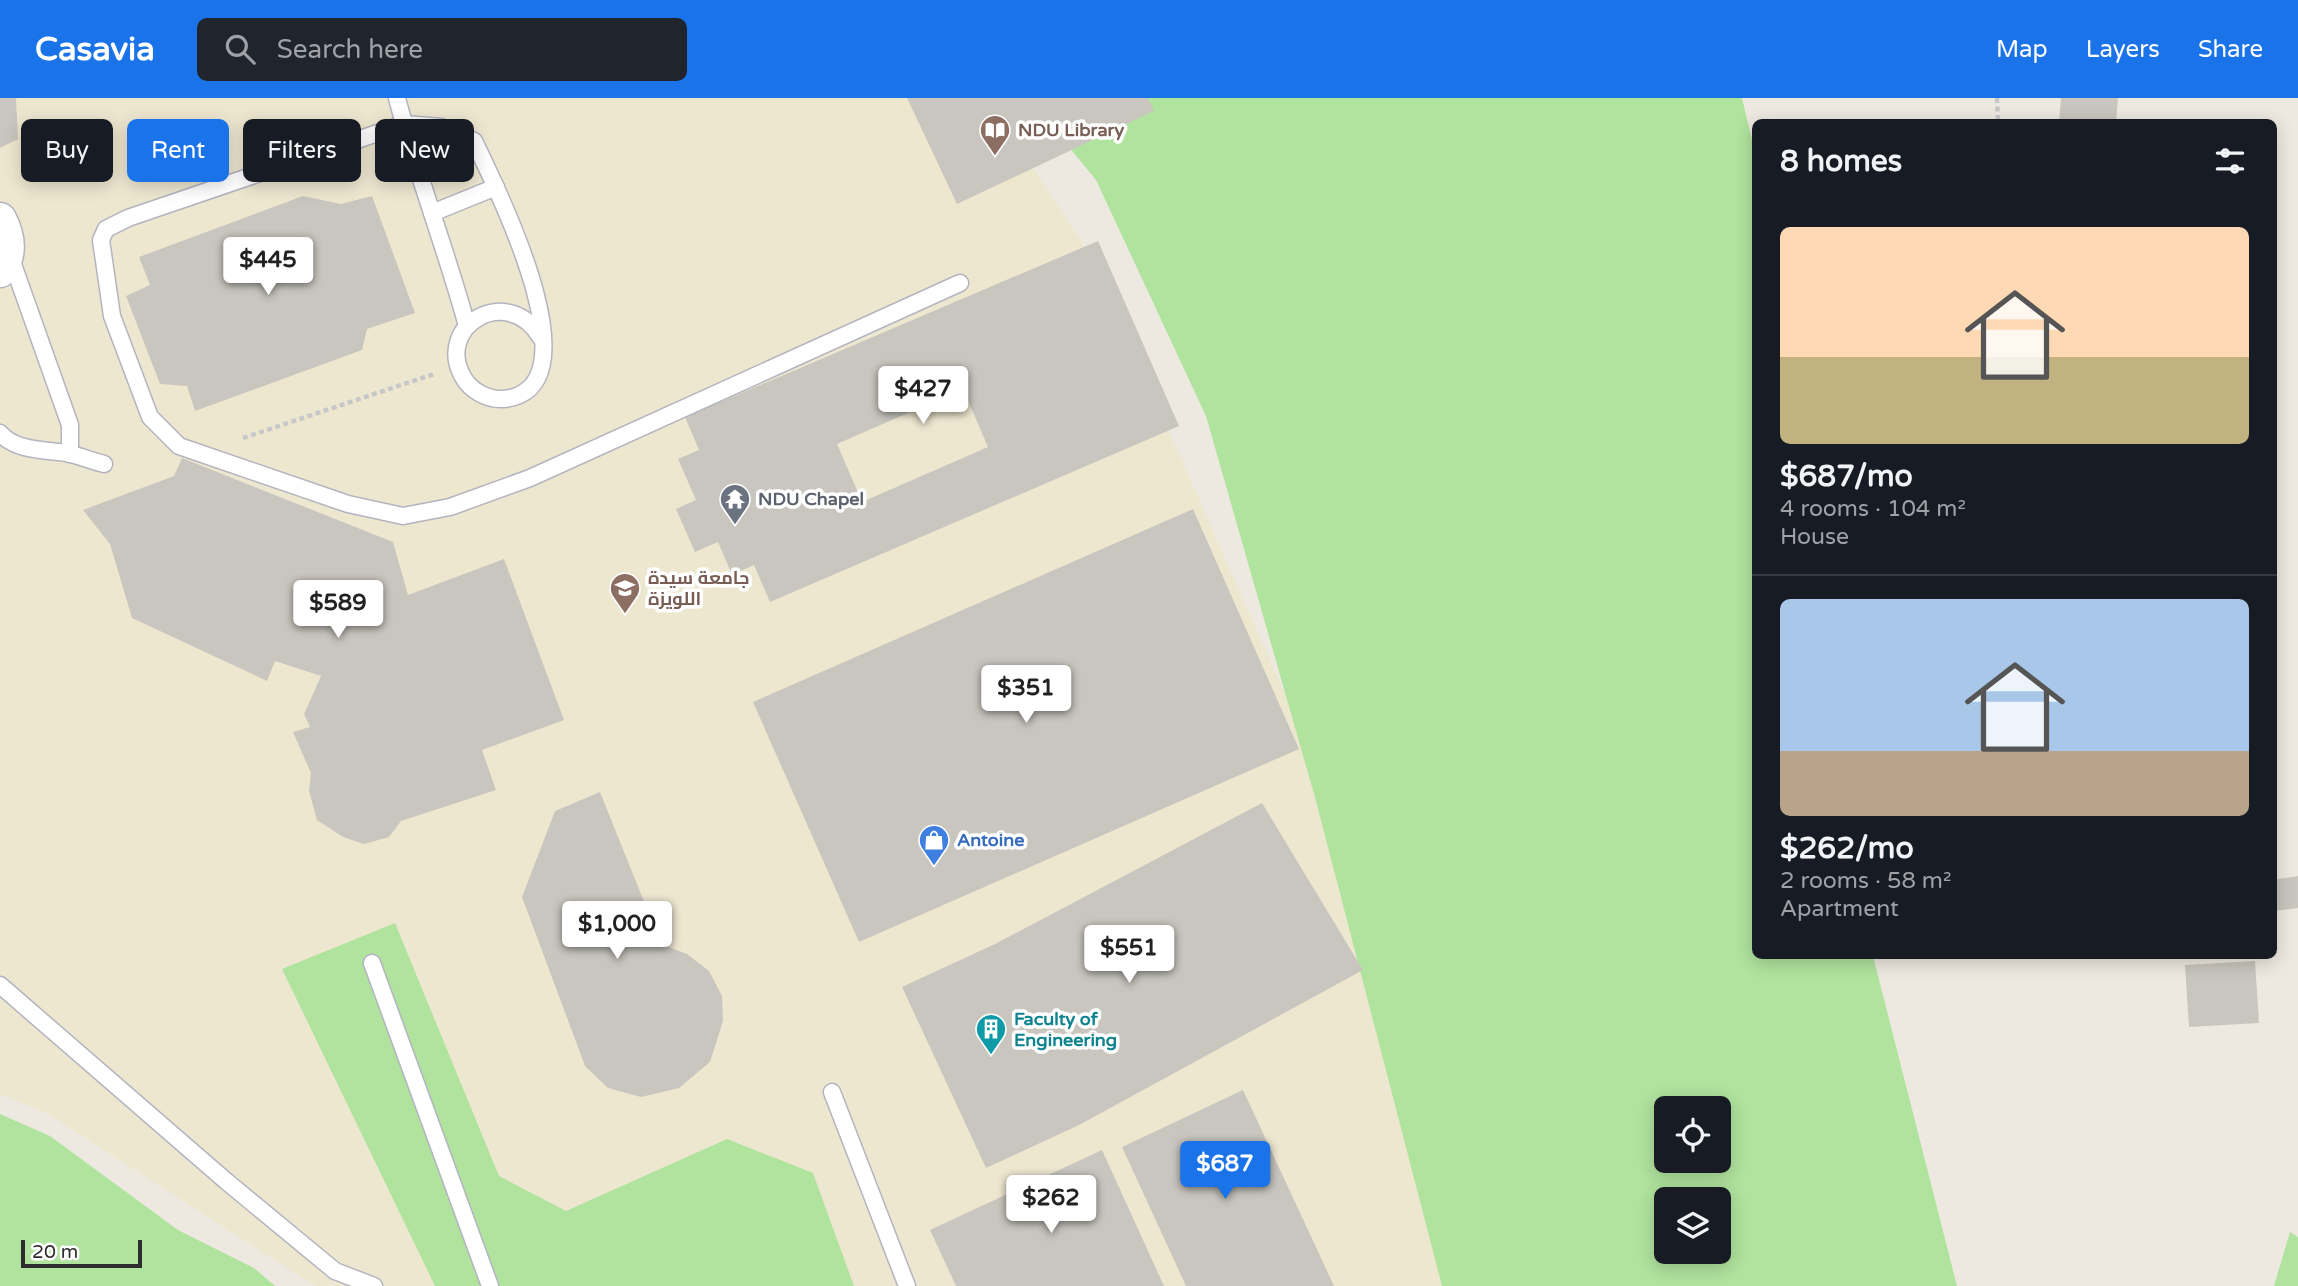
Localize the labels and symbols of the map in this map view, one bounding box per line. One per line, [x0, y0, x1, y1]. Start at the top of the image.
library icon: NDU Library [978, 113, 1012, 157]
place label: NDU Library [1018, 119, 1124, 141]
pin: $445 [227, 238, 309, 297]
pin: $427 [882, 366, 964, 426]
temple icon: NDU Chapel [718, 482, 752, 526]
place label: NDU Chapel [758, 488, 864, 510]
place label: جامعة سيدة اللويزة [648, 567, 749, 610]
school or university icon: جامعة سيدة اللويزة [608, 571, 642, 615]
pin: $589 [297, 580, 379, 640]
pin: $351 [985, 666, 1067, 725]
shop icon: Antoine [917, 823, 951, 867]
place label: Antoine [957, 829, 1024, 851]
pin: $1,000 [560, 902, 674, 961]
pin: $551 [1088, 926, 1170, 985]
place label: Faculty of Engineering [1014, 1008, 1117, 1051]
building icon: Faculty of Engineering [974, 1012, 1008, 1056]
pin: $687 [1184, 1142, 1266, 1201]
pin: $262 [1010, 1176, 1092, 1235]
scale bar [21, 1237, 142, 1269]

